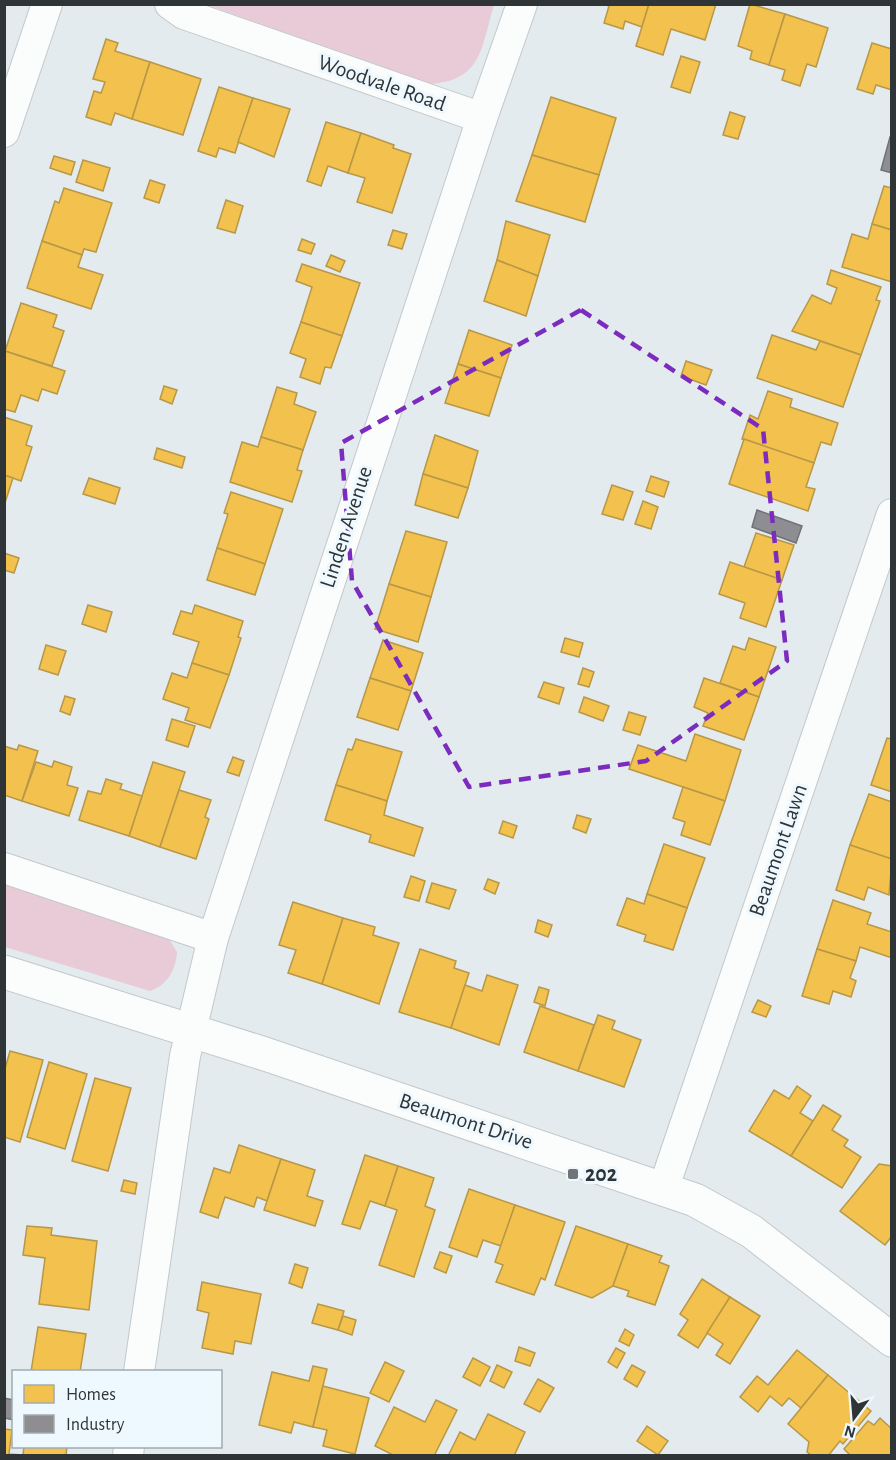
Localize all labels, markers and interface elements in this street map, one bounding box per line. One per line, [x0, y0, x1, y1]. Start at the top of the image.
street label: Woodvale Road [315, 51, 449, 115]
street label: Linden Avenue [316, 463, 376, 591]
street label: Beaumont Lawn [745, 781, 811, 919]
street label: Beaumont Drive [397, 1089, 535, 1153]
place label: 202 [585, 1163, 617, 1185]
marker: 202 [566, 1167, 580, 1181]
legend [12, 1370, 222, 1448]
text: Homes [66, 1386, 116, 1404]
north arrow [824, 1388, 884, 1448]
text: Industry [66, 1416, 125, 1434]
text: N [843, 1422, 858, 1441]

